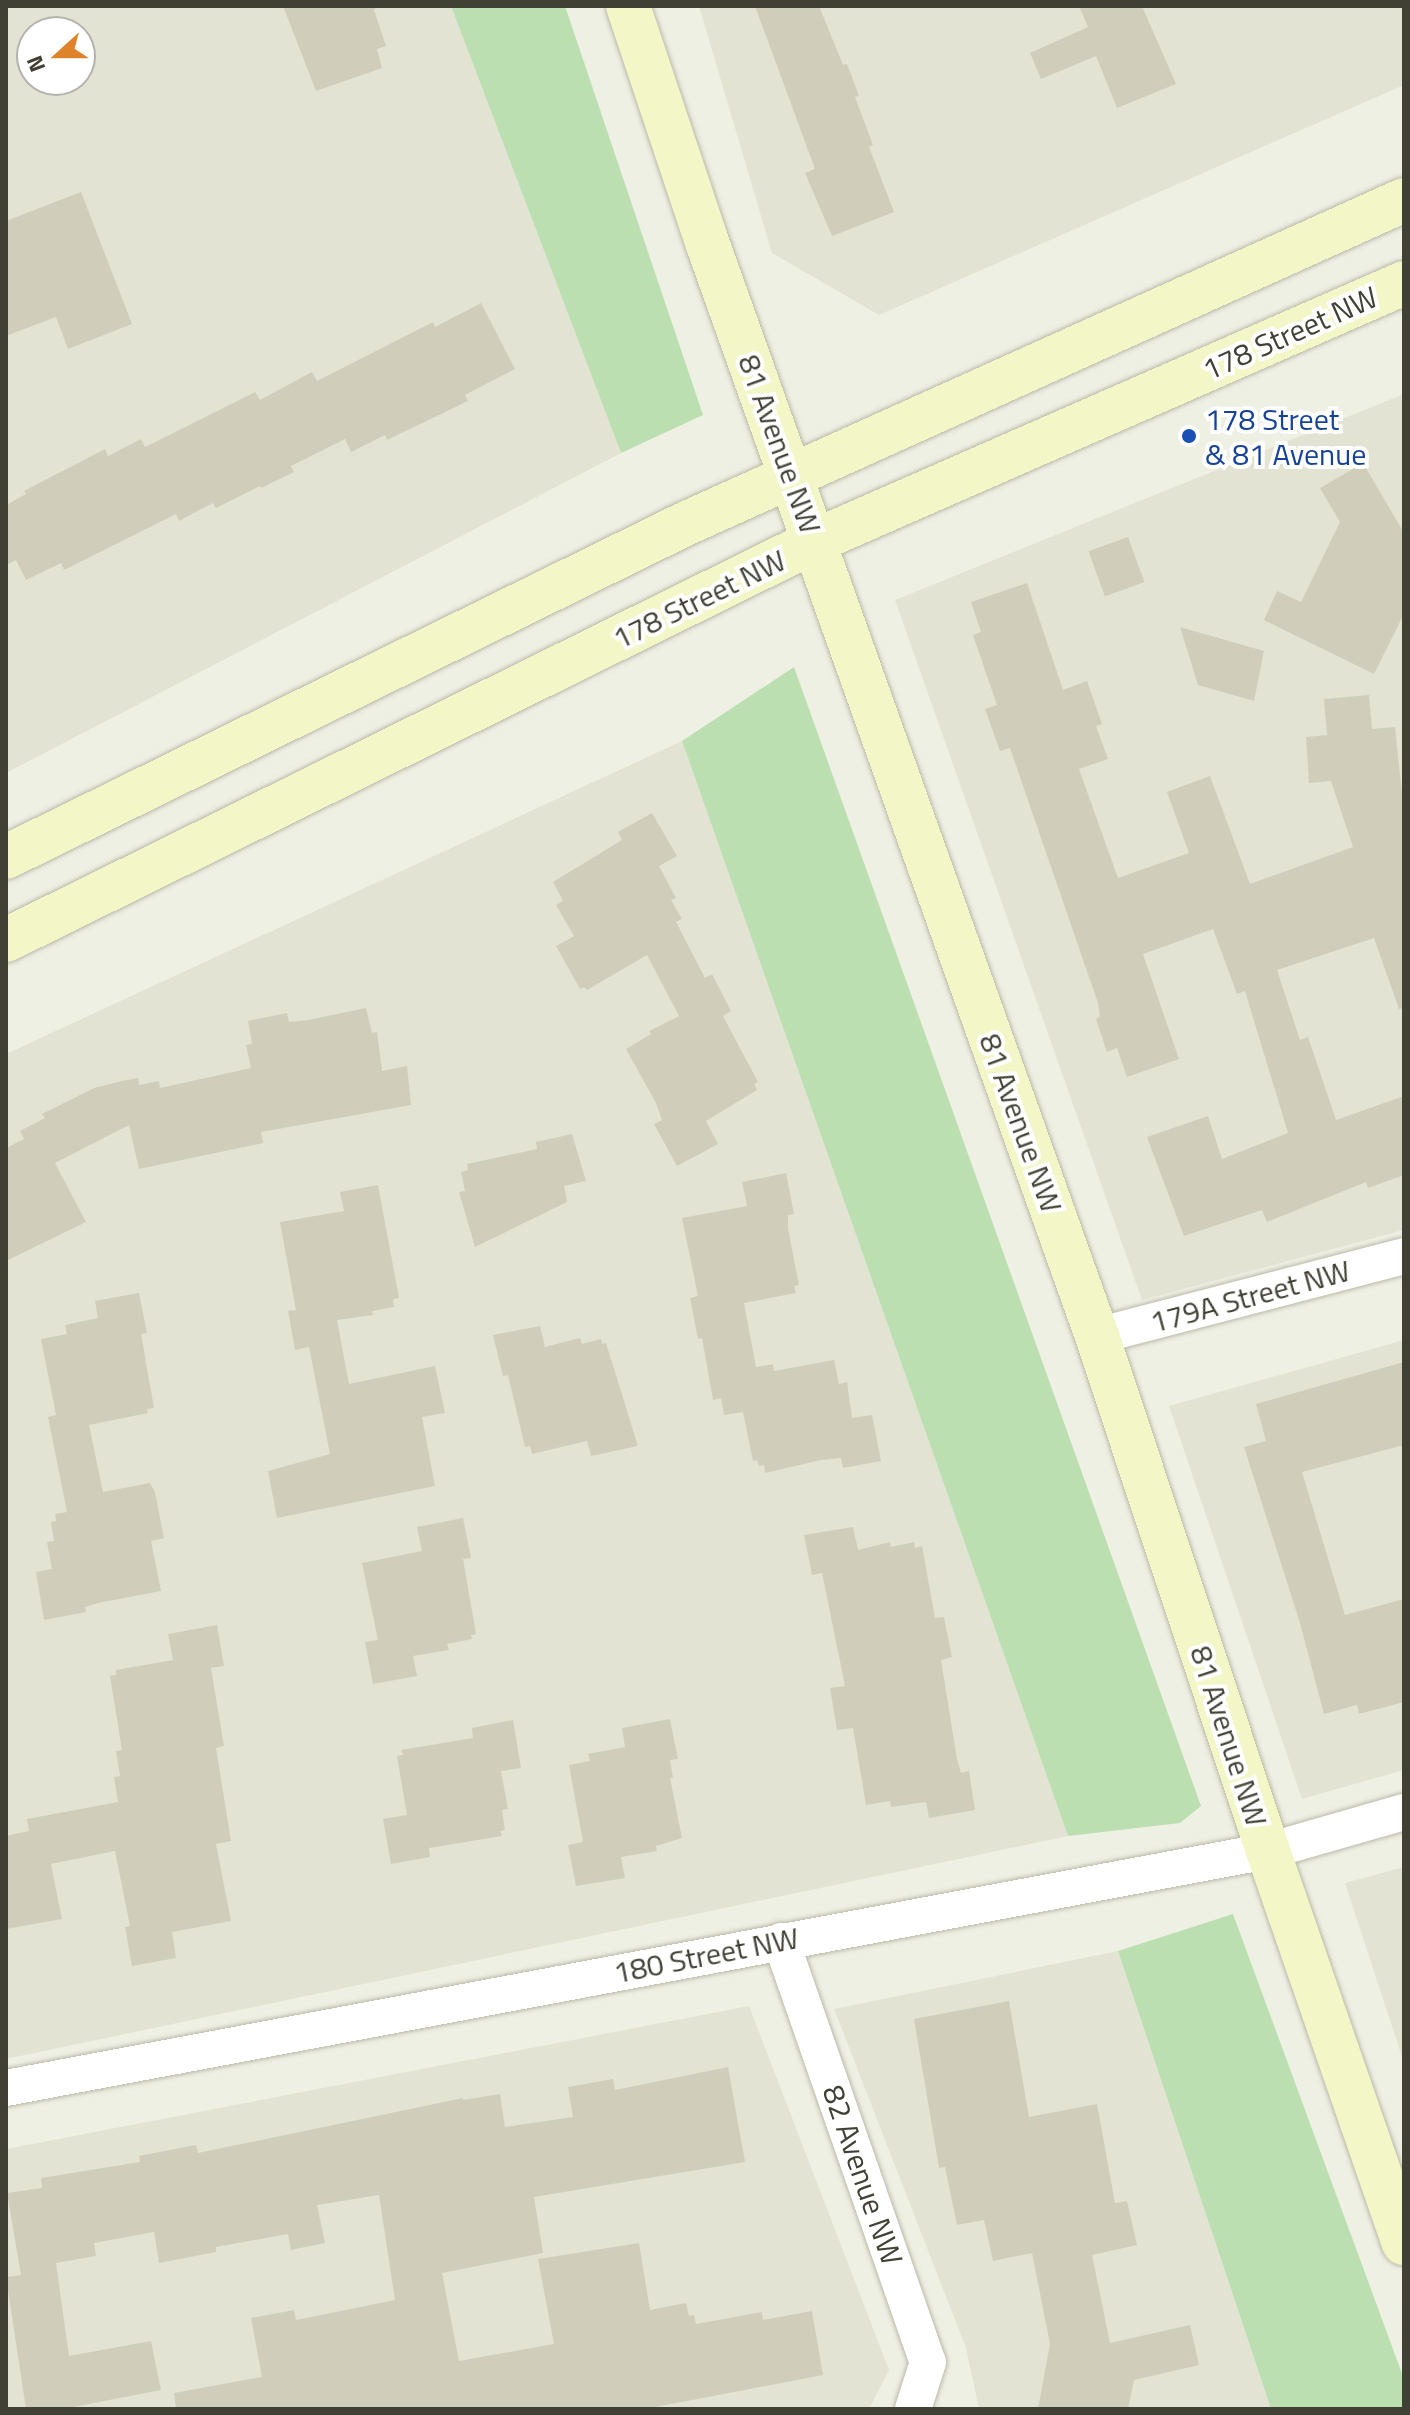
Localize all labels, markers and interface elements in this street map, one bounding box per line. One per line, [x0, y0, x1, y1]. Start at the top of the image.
north arrow [16, 16, 96, 96]
text: N [17, 51, 54, 77]
street label: 178 Street NW [1197, 278, 1383, 388]
street label: 81 Avenue NW [731, 350, 829, 538]
place label: 178 Street & 81 Avenue [1205, 401, 1366, 472]
marker: 178 Street & 81 Avenue [1180, 427, 1198, 445]
street label: 178 Street NW [607, 542, 791, 656]
street label: 81 Avenue NW [972, 1029, 1070, 1217]
street label: 179A Street NW [1146, 1252, 1354, 1340]
street label: 81 Avenue NW [1183, 1641, 1275, 1831]
street label: 180 Street NW [610, 1919, 802, 1991]
street label: 82 Avenue NW [815, 2080, 911, 2270]

